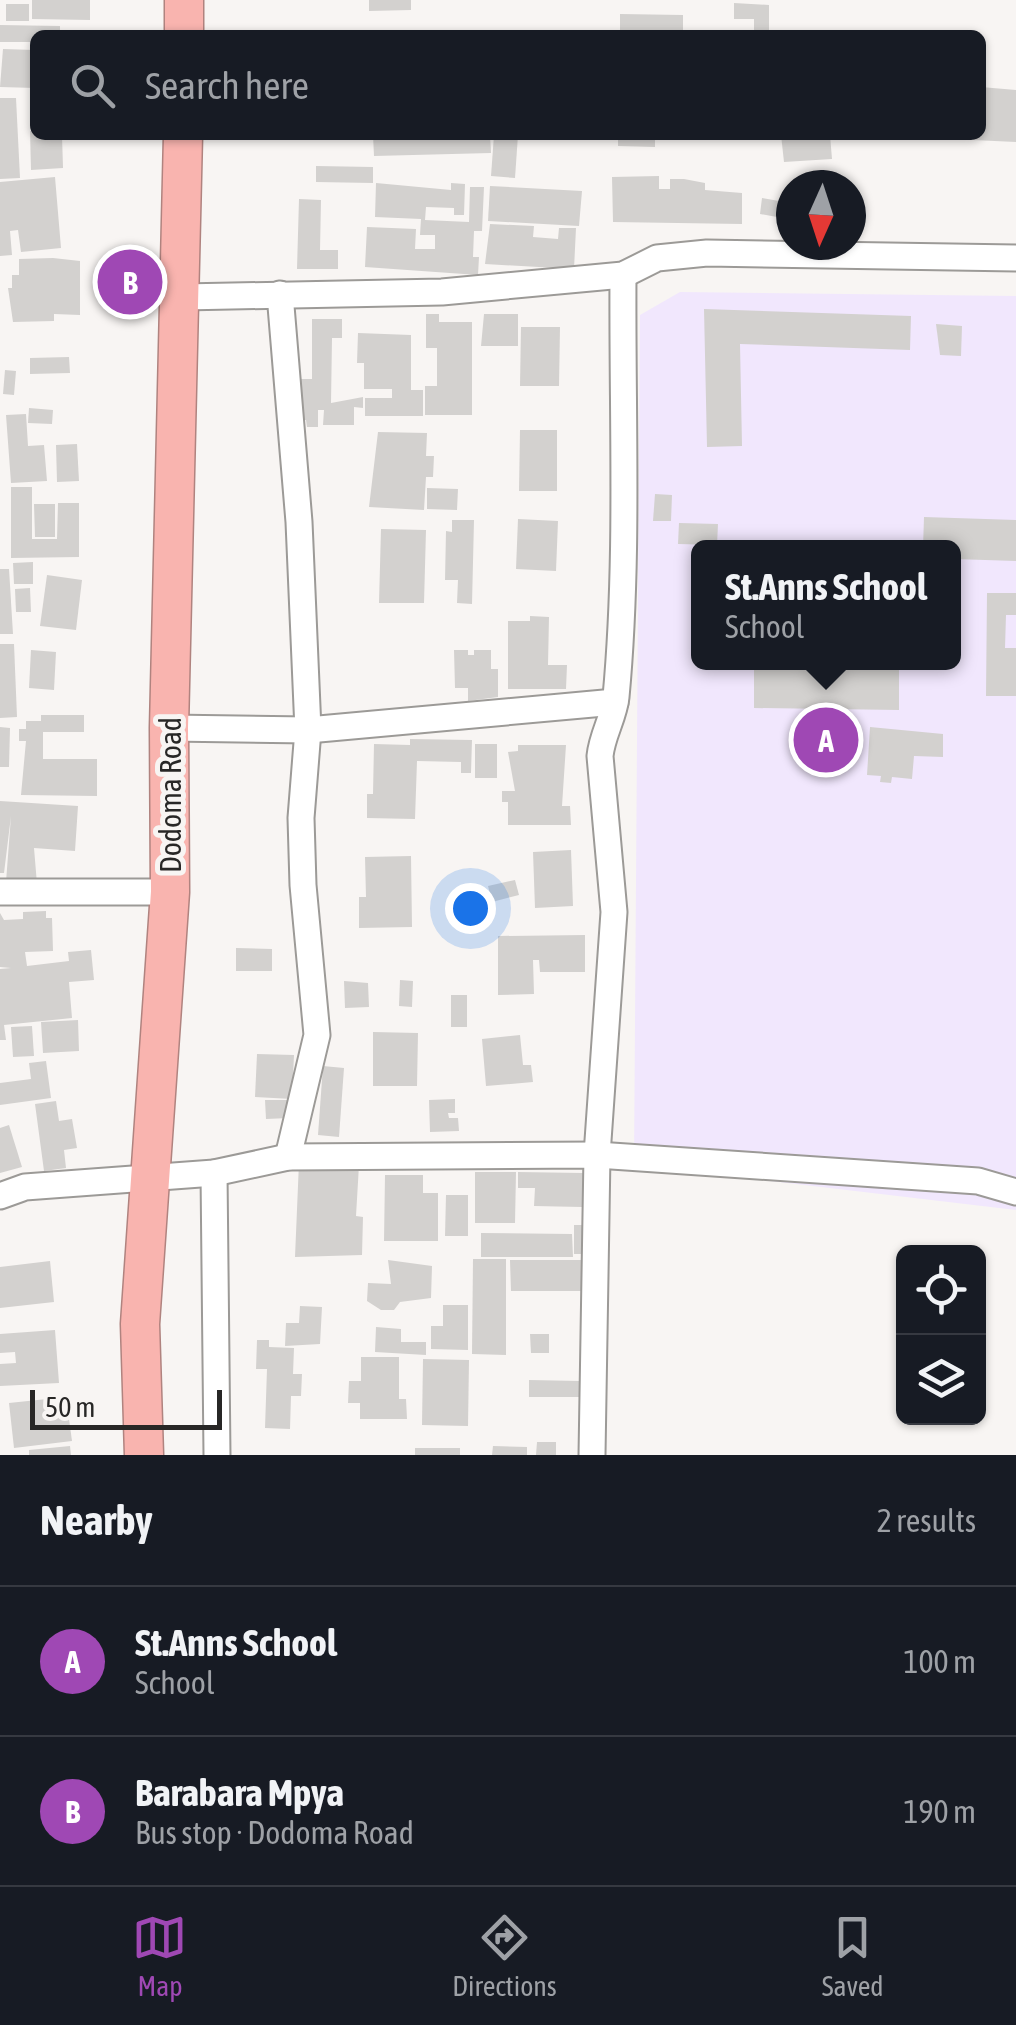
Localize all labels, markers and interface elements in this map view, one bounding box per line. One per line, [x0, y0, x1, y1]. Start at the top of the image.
search box [30, 30, 986, 140]
icon: search [65, 58, 120, 113]
text: Search here [145, 64, 309, 107]
north arrow [776, 170, 866, 260]
pin: B [98, 244, 162, 320]
popup [691, 540, 961, 670]
text: St.Anns School [725, 565, 927, 608]
text: School [725, 608, 804, 645]
pin: A [794, 702, 858, 778]
street label: Dodoma Road [153, 717, 187, 873]
your location [445, 883, 496, 934]
map controls [896, 1245, 986, 1425]
button: locate [896, 1245, 986, 1335]
button: layers [896, 1335, 986, 1425]
scale bar [30, 1385, 222, 1430]
text: 50 m [45, 1391, 95, 1423]
text: Nearby [40, 1496, 153, 1544]
text: 2 results [877, 1502, 976, 1539]
text: St.Anns School [135, 1621, 337, 1664]
text: A [65, 1643, 80, 1680]
text: 100 m [903, 1643, 976, 1680]
text: School [135, 1664, 214, 1701]
text: Barabara Mpya [135, 1771, 344, 1814]
text: B [65, 1793, 80, 1830]
text: 190 m [903, 1793, 976, 1830]
text: Bus stop · Dodoma Road [135, 1814, 414, 1851]
tab: Map [132, 1910, 187, 2002]
tab: Directions [452, 1910, 557, 2002]
tab: Saved [822, 1910, 884, 2002]

